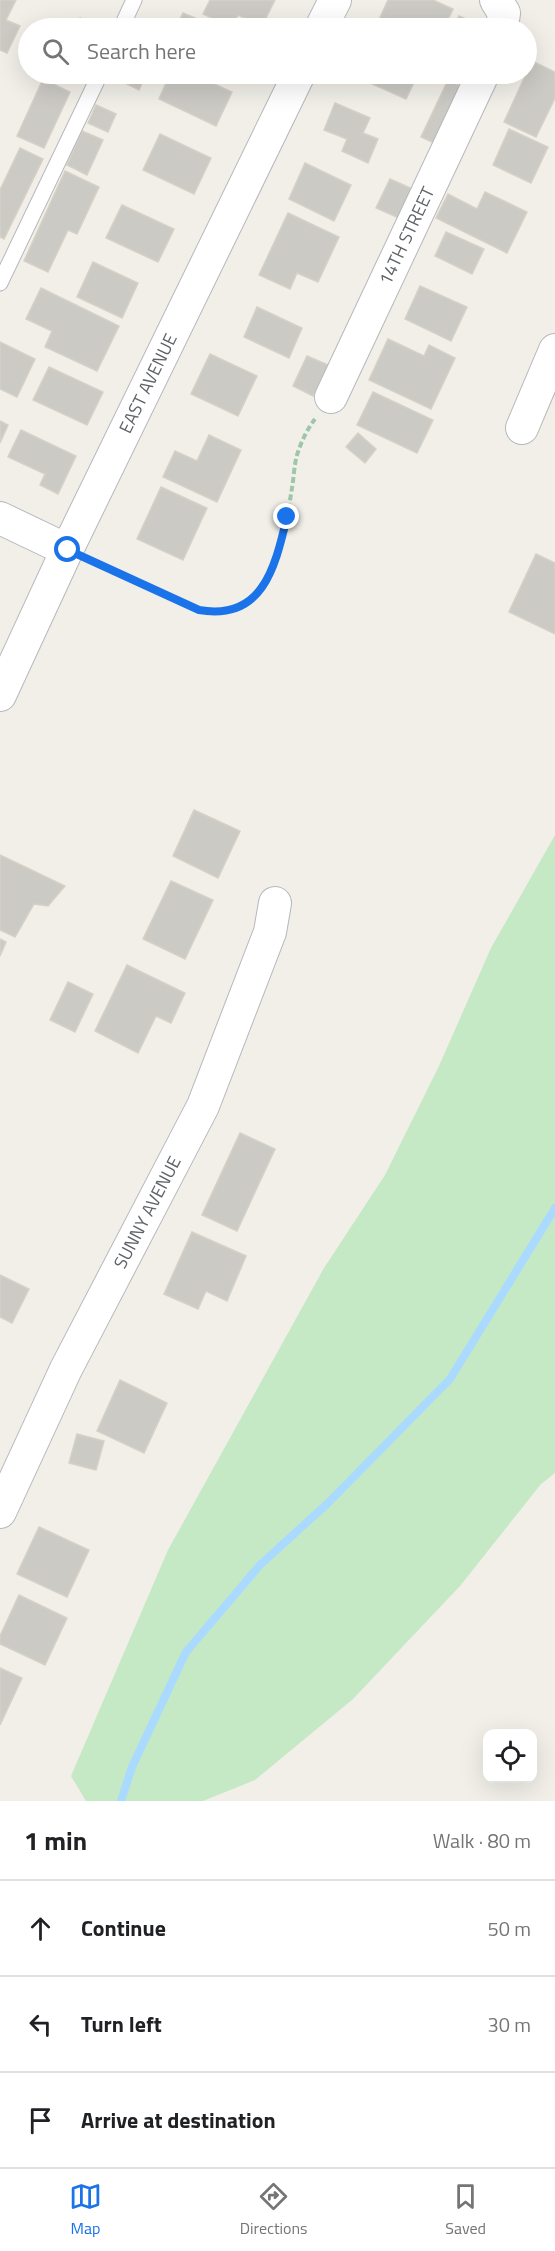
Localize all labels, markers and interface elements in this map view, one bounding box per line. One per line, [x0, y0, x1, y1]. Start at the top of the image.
search box [18, 18, 537, 84]
text: Search here [87, 34, 196, 68]
icon: search [39, 35, 72, 68]
street label: 14TH STREET [372, 182, 441, 289]
street label: EAST AVENUE [112, 329, 184, 438]
route end [273, 503, 299, 529]
route start [54, 536, 80, 562]
street label: SUNNY AVENUE [107, 1151, 188, 1273]
map controls [483, 1729, 537, 1783]
button: locate [483, 1729, 537, 1783]
text: 1 min [24, 1821, 87, 1860]
text: Walk · 80 m [433, 1825, 531, 1856]
text: Continue [81, 1911, 166, 1945]
icon: ahead [24, 1912, 57, 1945]
text: 50 m [487, 1913, 531, 1944]
text: Turn left [81, 2007, 162, 2041]
icon: left [24, 2008, 57, 2041]
text: 30 m [487, 2009, 531, 2040]
text: Arrive at destination [81, 2103, 276, 2137]
icon: arrive [24, 2104, 57, 2137]
tab: Map [69, 2180, 102, 2240]
tab: Directions [240, 2180, 308, 2240]
tab: Saved [445, 2180, 486, 2240]

